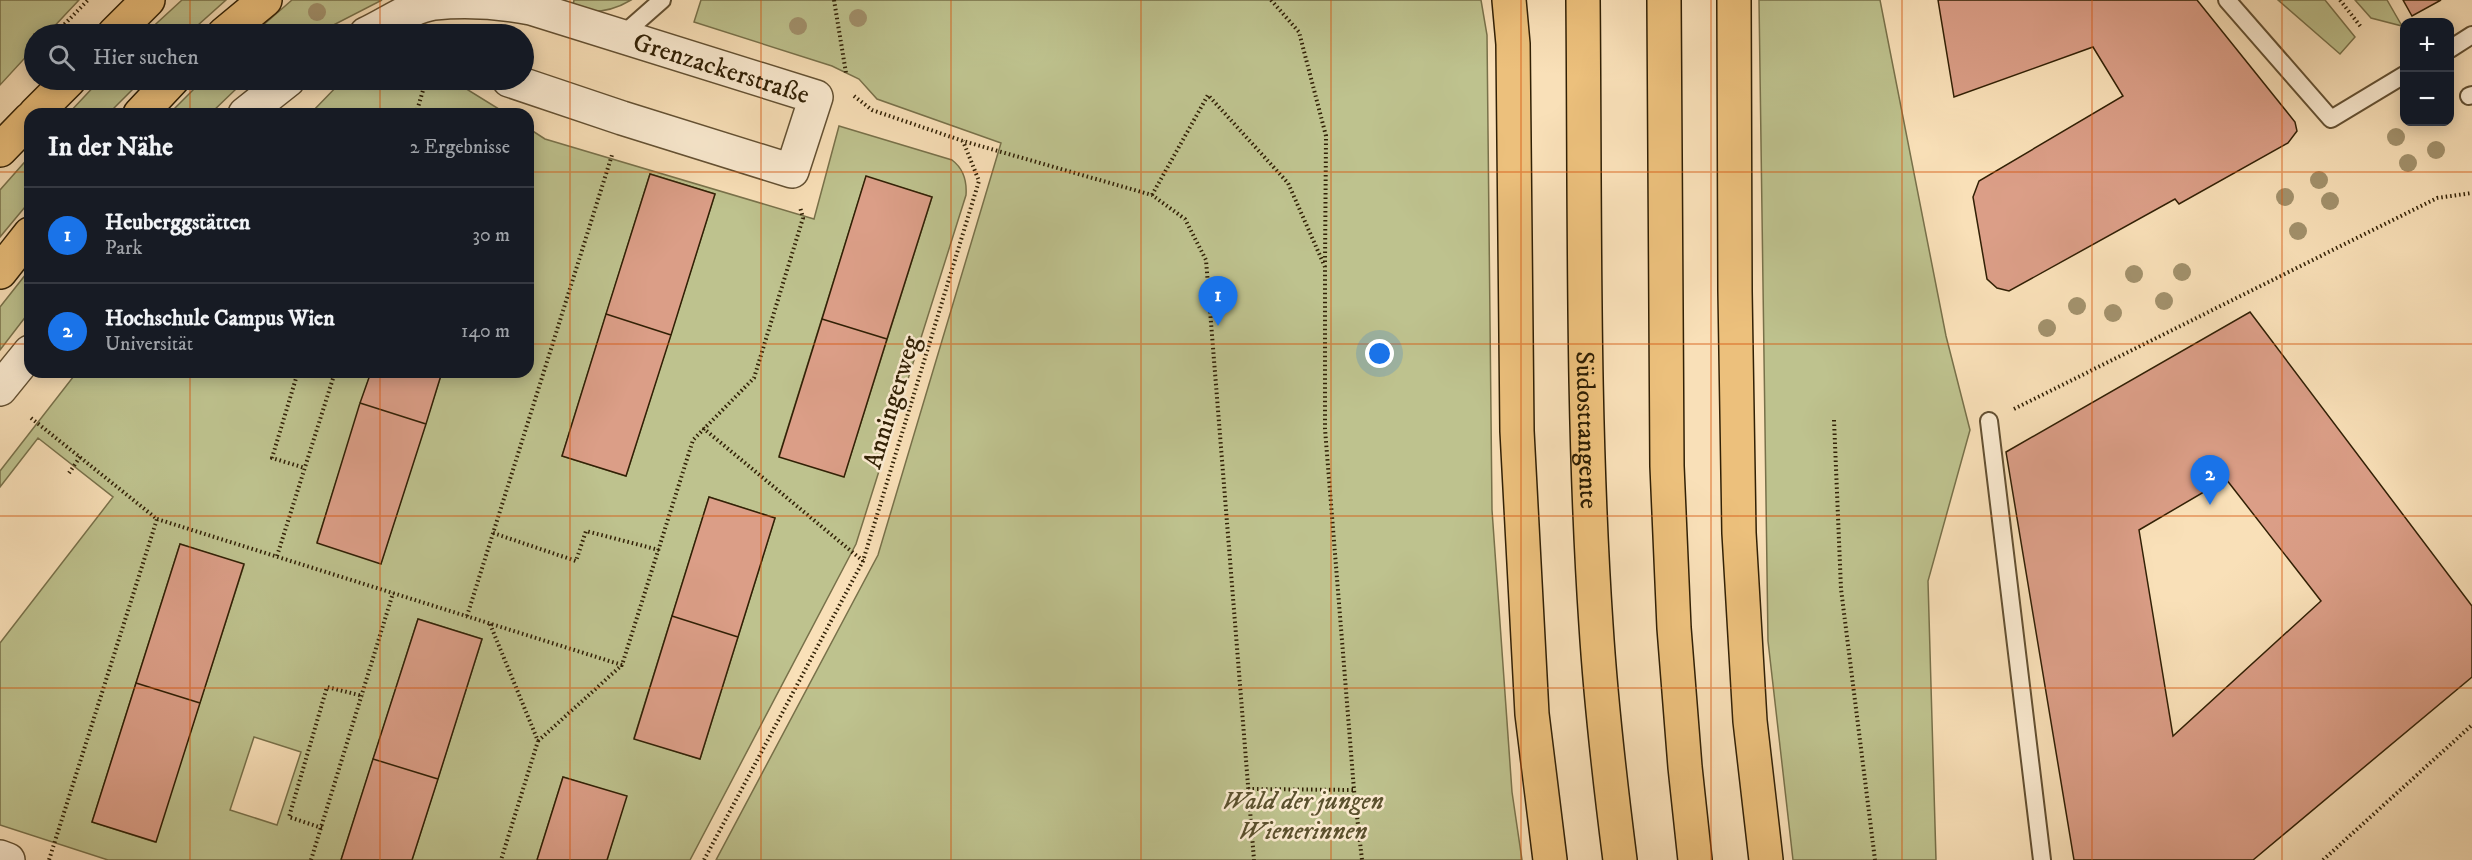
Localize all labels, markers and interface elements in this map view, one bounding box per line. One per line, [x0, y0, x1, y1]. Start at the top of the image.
map controls [2400, 18, 2454, 126]
button: + [2400, 18, 2454, 72]
search box [24, 24, 534, 90]
street label: Grenzackerstraße [629, 26, 813, 112]
icon: search [45, 41, 78, 74]
text: Hier suchen [93, 44, 199, 71]
button: − [2400, 72, 2454, 126]
text: In der Nähe [48, 131, 173, 164]
text: 2 Ergebnisse [410, 135, 510, 160]
text: Heuberggstätten [105, 209, 250, 236]
text: 1 [64, 223, 71, 248]
text: 30 m [472, 223, 510, 248]
text: Park [105, 236, 142, 261]
pin: 1 [1198, 276, 1238, 326]
text: Hochschule Campus Wien [105, 305, 335, 332]
text: 2 [63, 319, 72, 344]
text: 140 m [461, 319, 510, 344]
text: Universität [105, 332, 193, 357]
street label: Anningerweg [857, 332, 928, 473]
your location [1365, 339, 1394, 368]
street label: Südosttangente [1568, 351, 1605, 510]
pin: 2 [2190, 456, 2230, 505]
park label: Wald der jungen Wienerinnen [1222, 785, 1384, 848]

